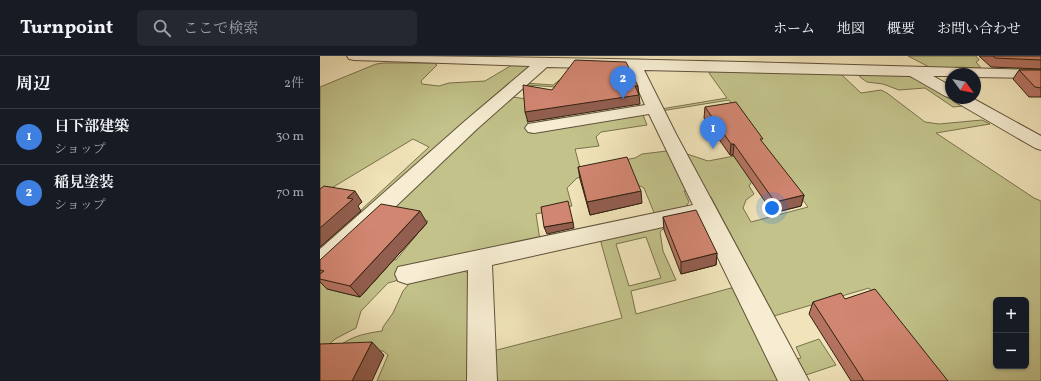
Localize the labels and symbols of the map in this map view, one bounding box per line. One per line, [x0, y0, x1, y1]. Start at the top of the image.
pin: 2 [610, 66, 636, 99]
north arrow [945, 68, 981, 104]
pin: 1 [700, 116, 726, 149]
your location [762, 198, 782, 218]

